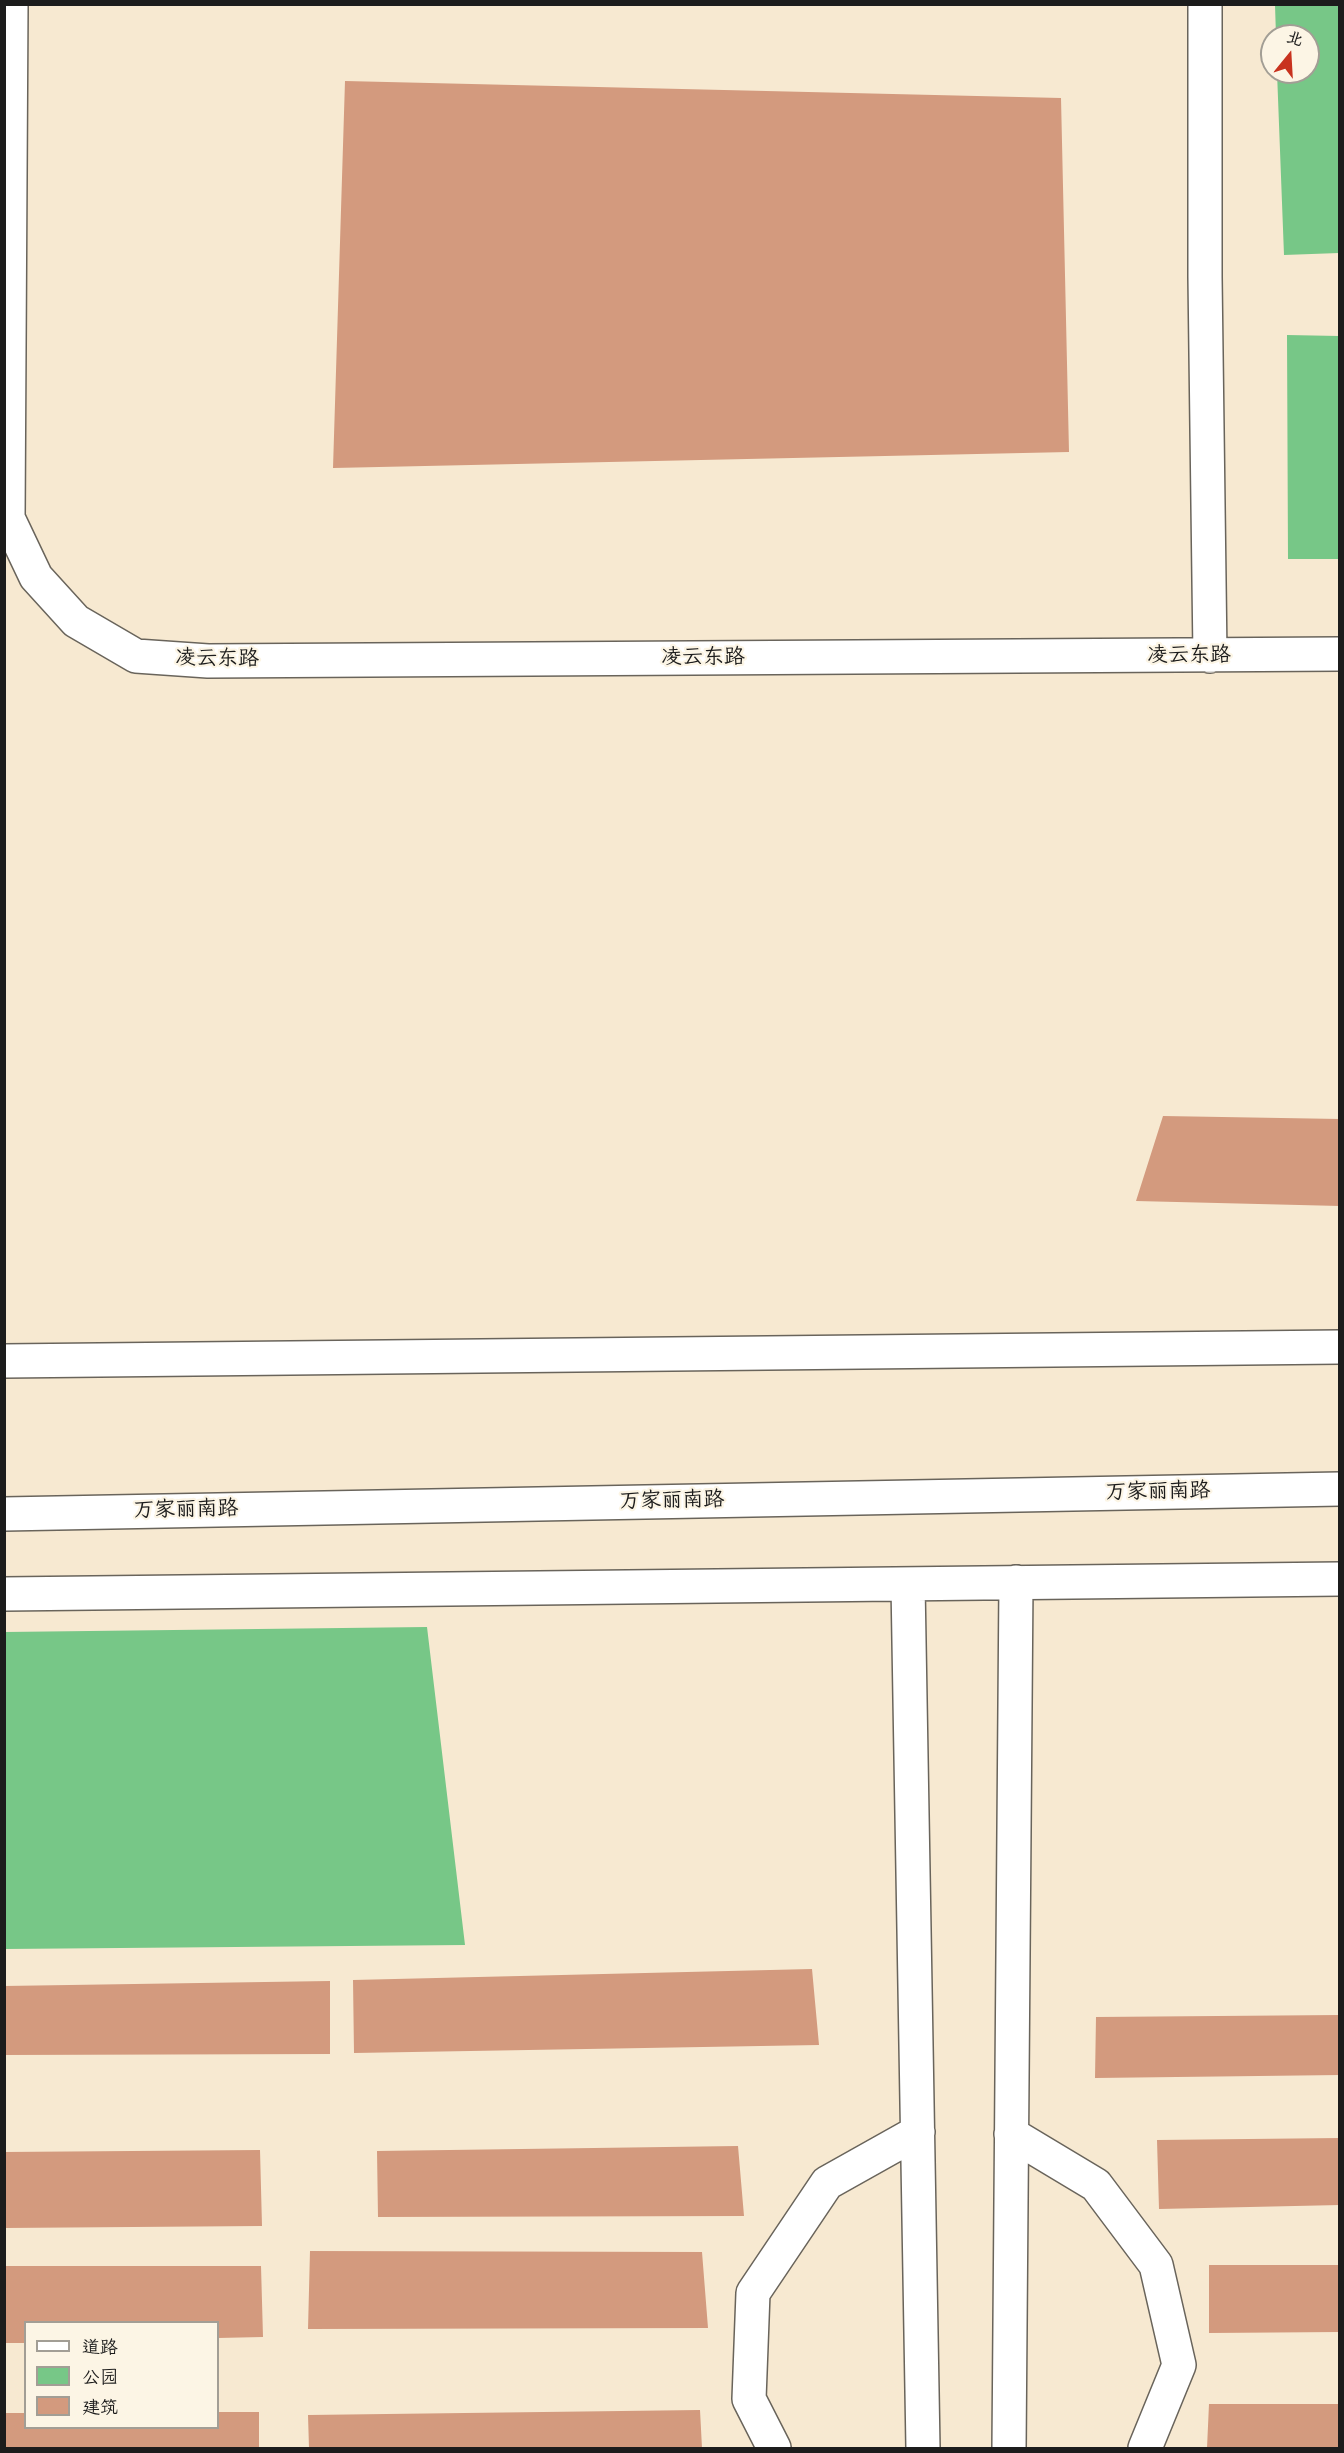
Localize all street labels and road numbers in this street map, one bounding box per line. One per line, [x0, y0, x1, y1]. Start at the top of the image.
street label: 凌云东路 [1147, 643, 1231, 669]
street label: 凌云东路 [661, 645, 745, 671]
street label: 凌云东路 [175, 646, 259, 672]
street label: 万家丽南路 [1105, 1478, 1211, 1506]
street label: 万家丽南路 [619, 1487, 725, 1515]
street label: 万家丽南路 [133, 1496, 239, 1524]

